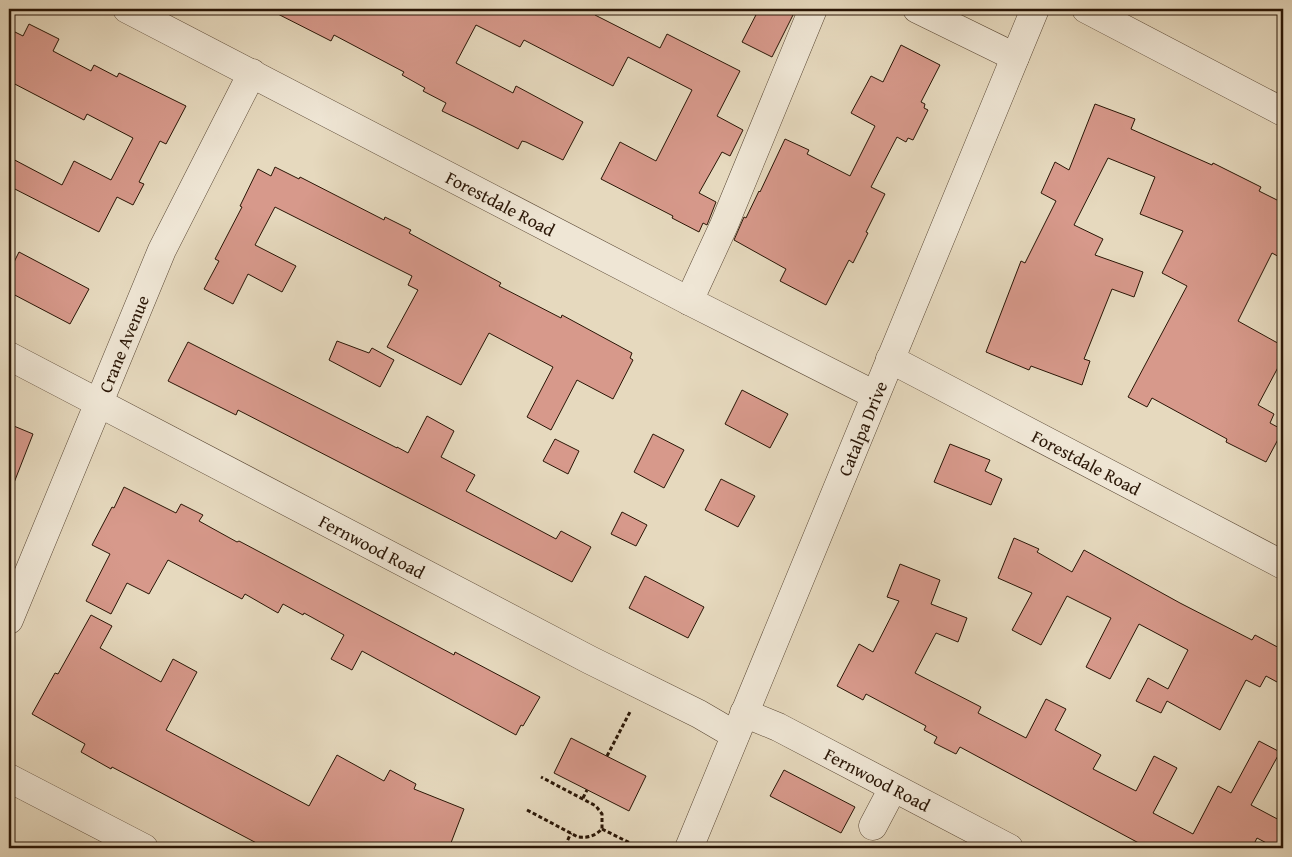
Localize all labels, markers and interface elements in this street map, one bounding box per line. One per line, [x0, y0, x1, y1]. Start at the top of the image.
street label: Forestdale Road [441, 164, 560, 243]
street label: Crane Avenue [91, 291, 155, 397]
street label: Catalpa Drive [830, 377, 894, 480]
street label: Forestdale Road [1027, 422, 1146, 502]
street label: Fernwood Road [315, 507, 430, 585]
street label: Fernwood Road [820, 740, 936, 818]

